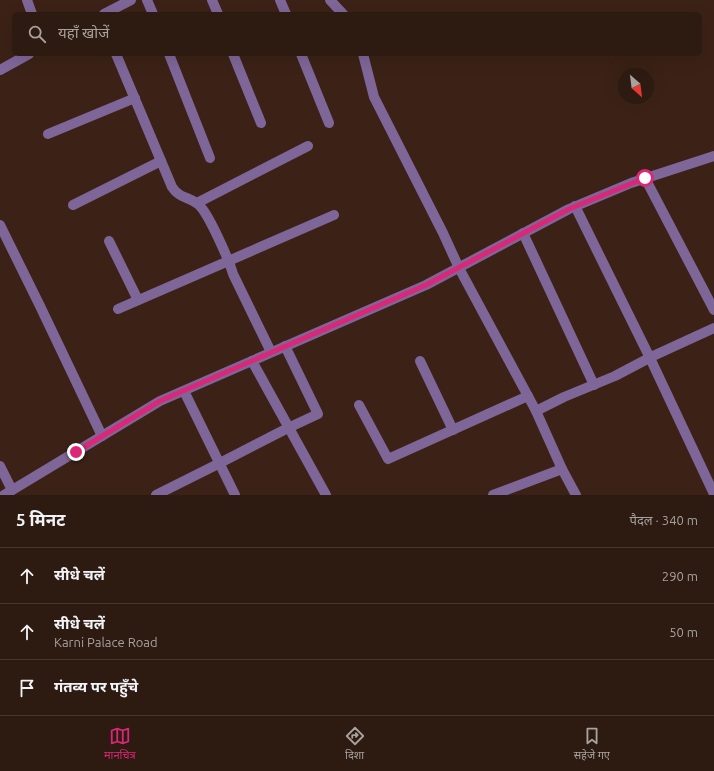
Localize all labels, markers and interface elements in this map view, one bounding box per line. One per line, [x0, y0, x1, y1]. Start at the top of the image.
search box [12, 12, 702, 56]
icon: search [26, 23, 48, 45]
text: यहाँ खोजें [58, 24, 109, 41]
north arrow [618, 68, 654, 104]
route start [636, 169, 654, 187]
route end [67, 443, 85, 461]
text: 5 मिनट [16, 510, 65, 529]
text: पैदल · 340 m [630, 513, 698, 527]
icon: ahead [16, 565, 38, 587]
text: सीधे चलें [54, 566, 105, 583]
text: 290 m [662, 569, 698, 583]
text: सीधे चलें [54, 615, 105, 632]
icon: ahead [16, 621, 38, 643]
text: 50 m [669, 625, 698, 639]
text: Karni Palace Road [54, 635, 158, 649]
icon: arrive [16, 677, 38, 699]
text: गंतव्य पर पहुँचे [54, 678, 138, 695]
tab: मानचित्र [104, 725, 136, 763]
tab: दिशा [344, 725, 366, 763]
tab: सहेजे गए [574, 725, 610, 763]

